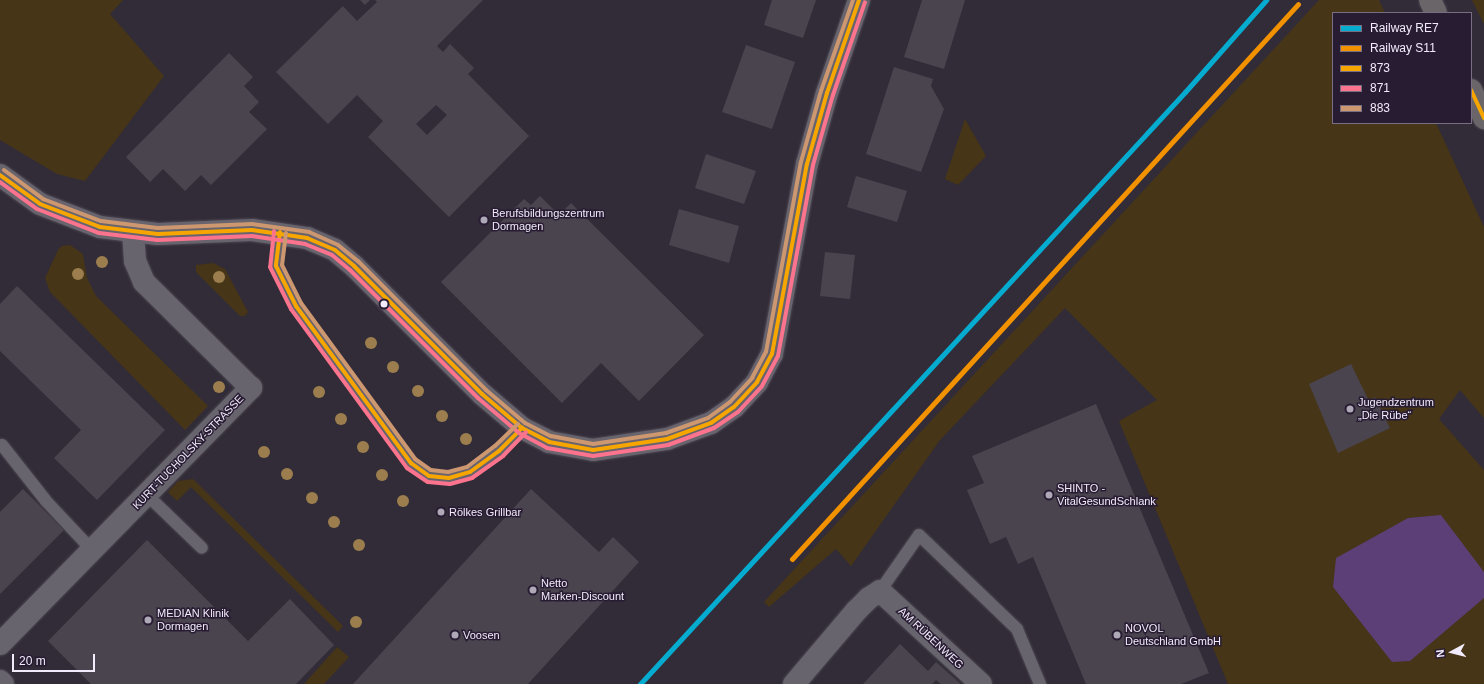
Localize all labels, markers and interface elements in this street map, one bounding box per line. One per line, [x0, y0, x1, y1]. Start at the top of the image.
legend [1332, 12, 1472, 124]
text: Railway RE7 [1370, 21, 1439, 35]
text: Railway S11 [1370, 41, 1436, 55]
text: 873 [1370, 61, 1390, 75]
text: 871 [1370, 81, 1390, 95]
text: 883 [1370, 101, 1390, 115]
place label: Berufsbildungszentrum Dormagen [492, 207, 605, 233]
marker: Berufsbildungszentrum Dormagen [479, 215, 489, 225]
unlabelled marker [379, 299, 389, 309]
street label: KURT-TUCHOLSKY-STRASSE [130, 392, 246, 512]
place label: Jugendzentrum „Die Rübe“ [1358, 396, 1434, 422]
marker: Jugendzentrum „Die Rübe“ [1345, 404, 1355, 414]
place label: SHINTO - VitalGesundSchlank [1057, 482, 1156, 508]
marker: SHINTO - VitalGesundSchlank [1044, 490, 1054, 500]
place label: Rölkes Grillbar [449, 505, 521, 519]
marker: Rölkes Grillbar [436, 507, 446, 517]
place label: Netto Marken-Discount [541, 577, 624, 603]
marker: Netto Marken-Discount [528, 585, 538, 595]
street label: AM RÜBENWEG [896, 604, 966, 672]
place label: MEDIAN Klinik Dormagen [157, 607, 229, 633]
marker: MEDIAN Klinik Dormagen [142, 614, 154, 626]
place label: NOVOL Deutschland GmbH [1125, 622, 1221, 648]
place label: Voosen [463, 628, 500, 642]
marker: Voosen [450, 630, 460, 640]
marker: NOVOL Deutschland GmbH [1112, 630, 1122, 640]
north arrow [1432, 632, 1472, 672]
scale bar [14, 646, 97, 672]
text: N [1434, 649, 1447, 658]
text: 20 m [19, 654, 46, 668]

